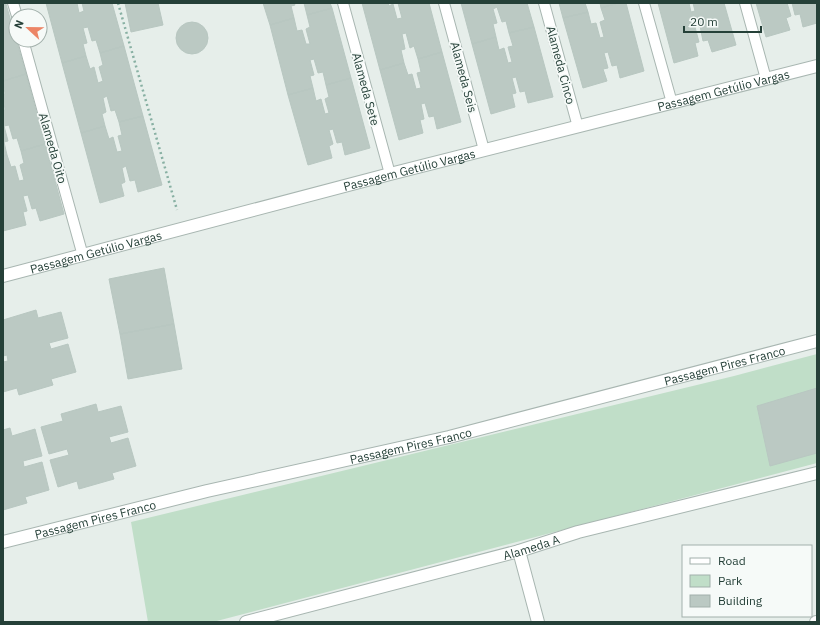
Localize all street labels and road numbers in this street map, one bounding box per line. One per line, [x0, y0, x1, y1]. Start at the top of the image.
street label: Alameda Cinco [543, 24, 579, 106]
street label: Alameda Seis [447, 40, 481, 114]
street label: Alameda Sete [349, 51, 383, 128]
street label: Passagem Getúlio Vargas [656, 66, 791, 114]
street label: Alameda Oito [36, 111, 70, 185]
street label: Passagem Getúlio Vargas [342, 145, 477, 194]
street label: Passagem Getúlio Vargas [28, 227, 164, 276]
street label: Passagem Pires Franco [662, 342, 787, 388]
street label: Passagem Pires Franco [348, 424, 473, 466]
street label: Passagem Pires Franco [33, 497, 158, 541]
street label: Alameda A [501, 531, 562, 562]

